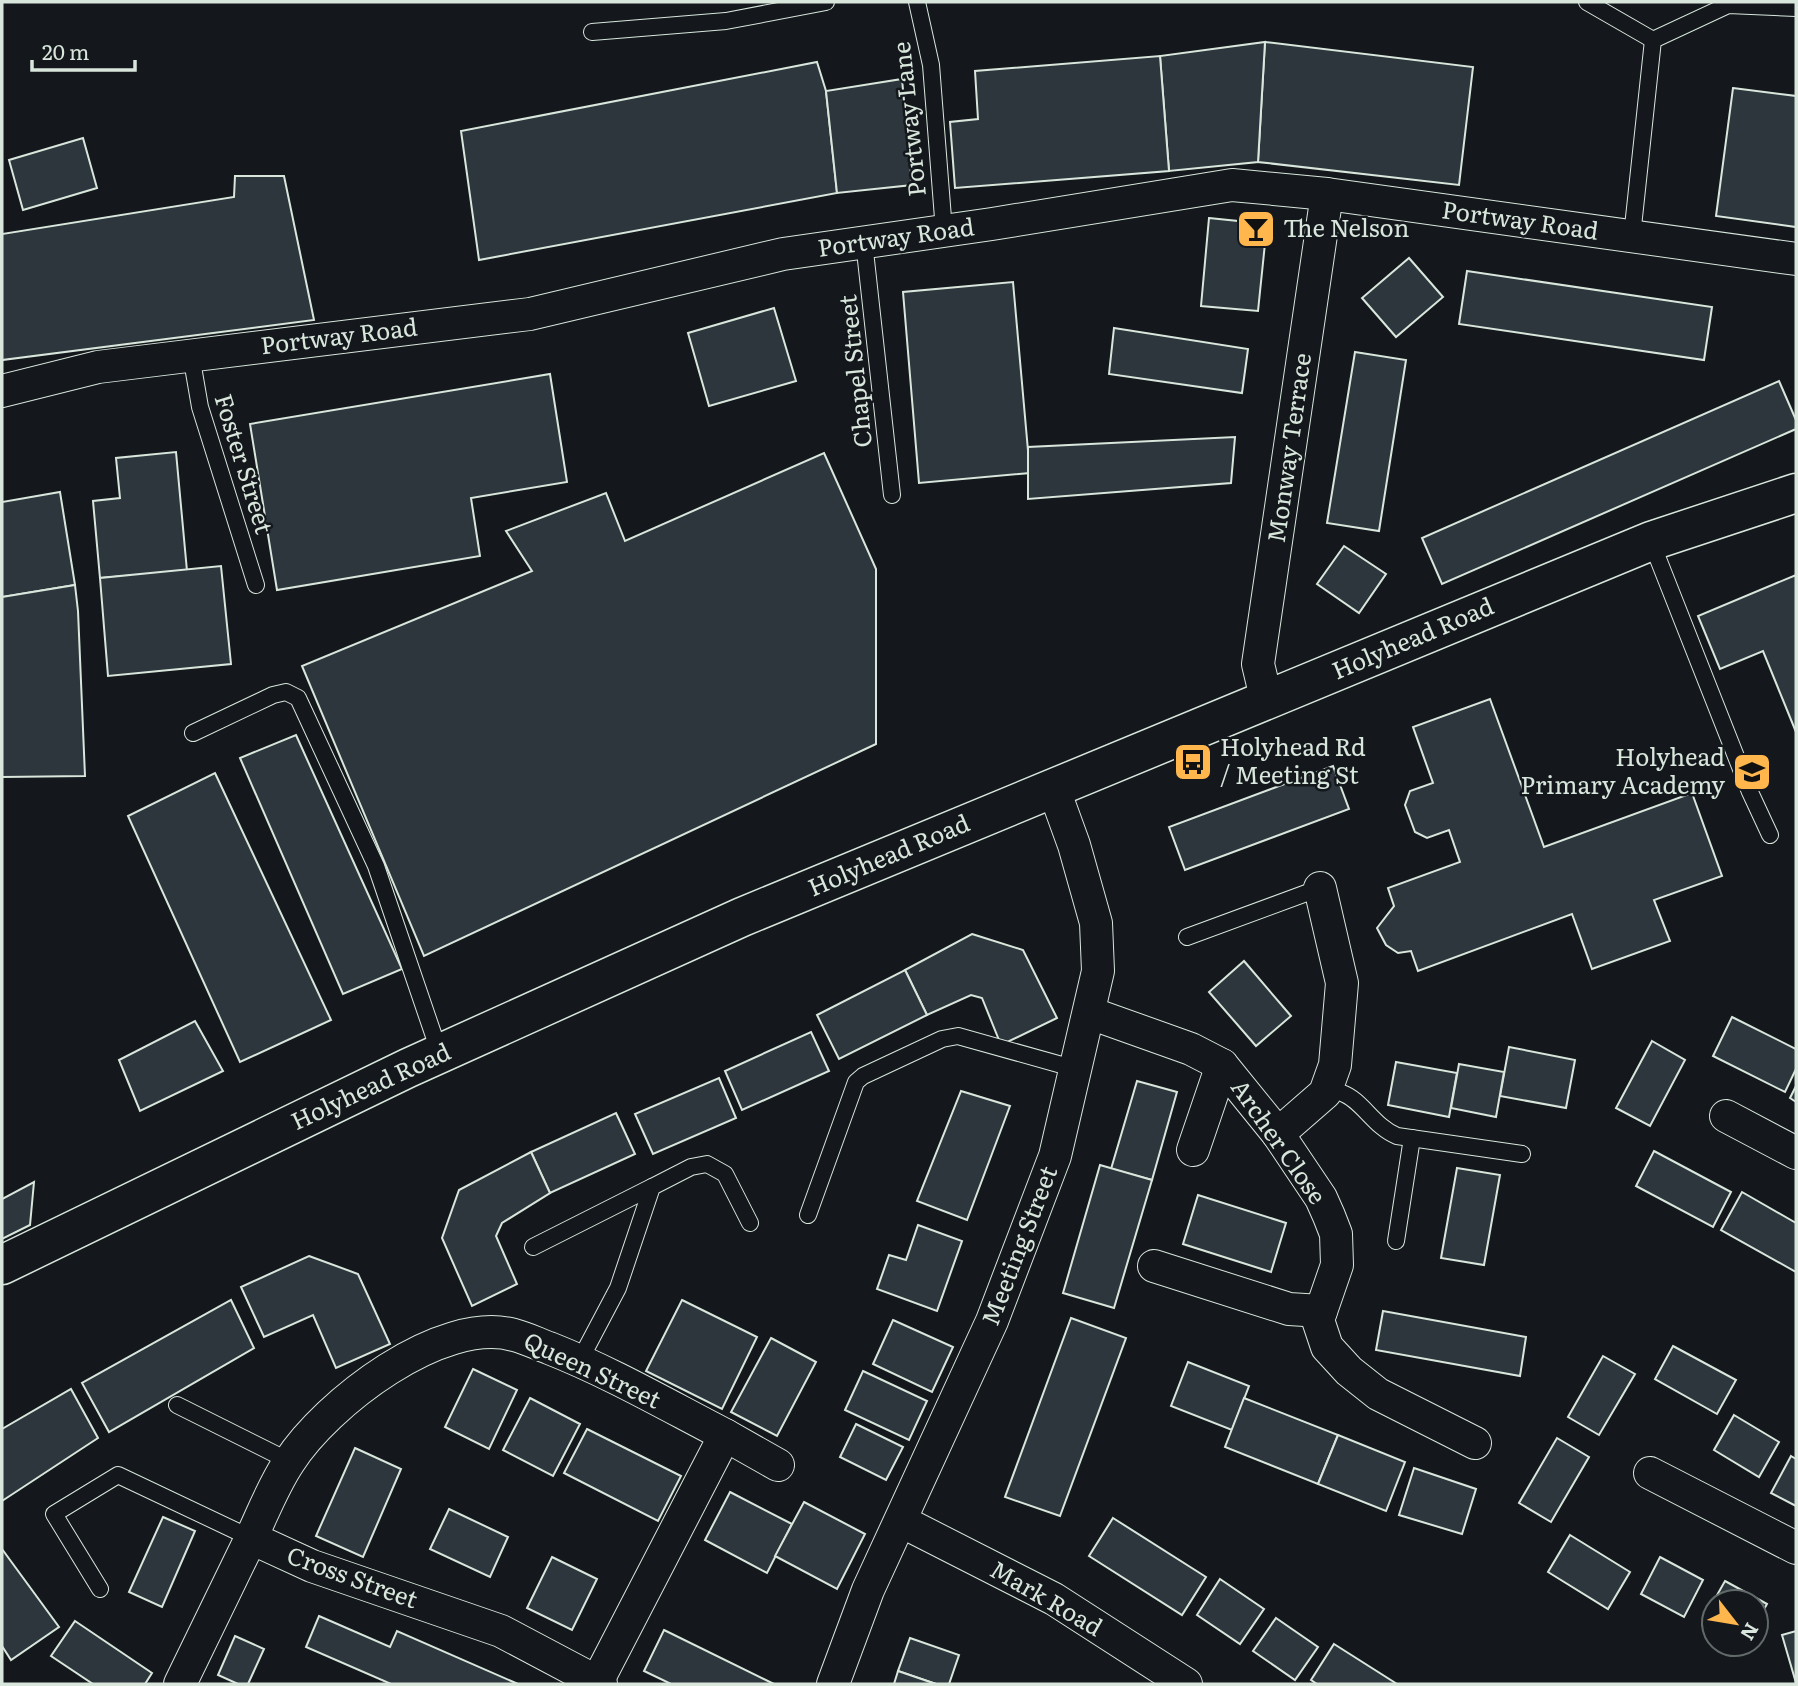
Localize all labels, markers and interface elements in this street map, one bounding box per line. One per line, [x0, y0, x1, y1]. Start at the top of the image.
scale bar [32, 28, 135, 72]
text: 20 m [42, 35, 89, 66]
street label: Portway Lane [882, 40, 933, 198]
street label: Portway Road [1440, 190, 1601, 247]
street label: Portway Road [815, 207, 976, 264]
bar icon: The Nelson [1235, 208, 1277, 250]
place label: The Nelson [1283, 209, 1409, 244]
street label: Chapel Street [828, 293, 879, 449]
street label: Portway Road [258, 308, 419, 361]
street label: Monway Terrace [1257, 351, 1318, 545]
street label: Foster Street [207, 389, 283, 538]
street label: Holyhead Road [1326, 587, 1499, 687]
place label: Holyhead Rd / Meeting St [1220, 728, 1366, 791]
place label: Holyhead Primary Academy [1521, 738, 1725, 801]
bus stop icon: Holyhead Rd / Meeting St [1172, 741, 1214, 783]
school or university icon: Holyhead Primary Academy [1731, 751, 1773, 793]
street label: Holyhead Road [802, 804, 975, 904]
street label: Holyhead Road [284, 1032, 456, 1137]
street label: Archer Close [1224, 1071, 1336, 1210]
street label: Meeting Street [971, 1160, 1064, 1330]
street label: Queen Street [519, 1322, 668, 1416]
street label: Cross Street [283, 1536, 423, 1616]
street label: Mark Road [984, 1550, 1110, 1643]
north arrow [1700, 1588, 1770, 1658]
text: N [1734, 1618, 1767, 1646]

